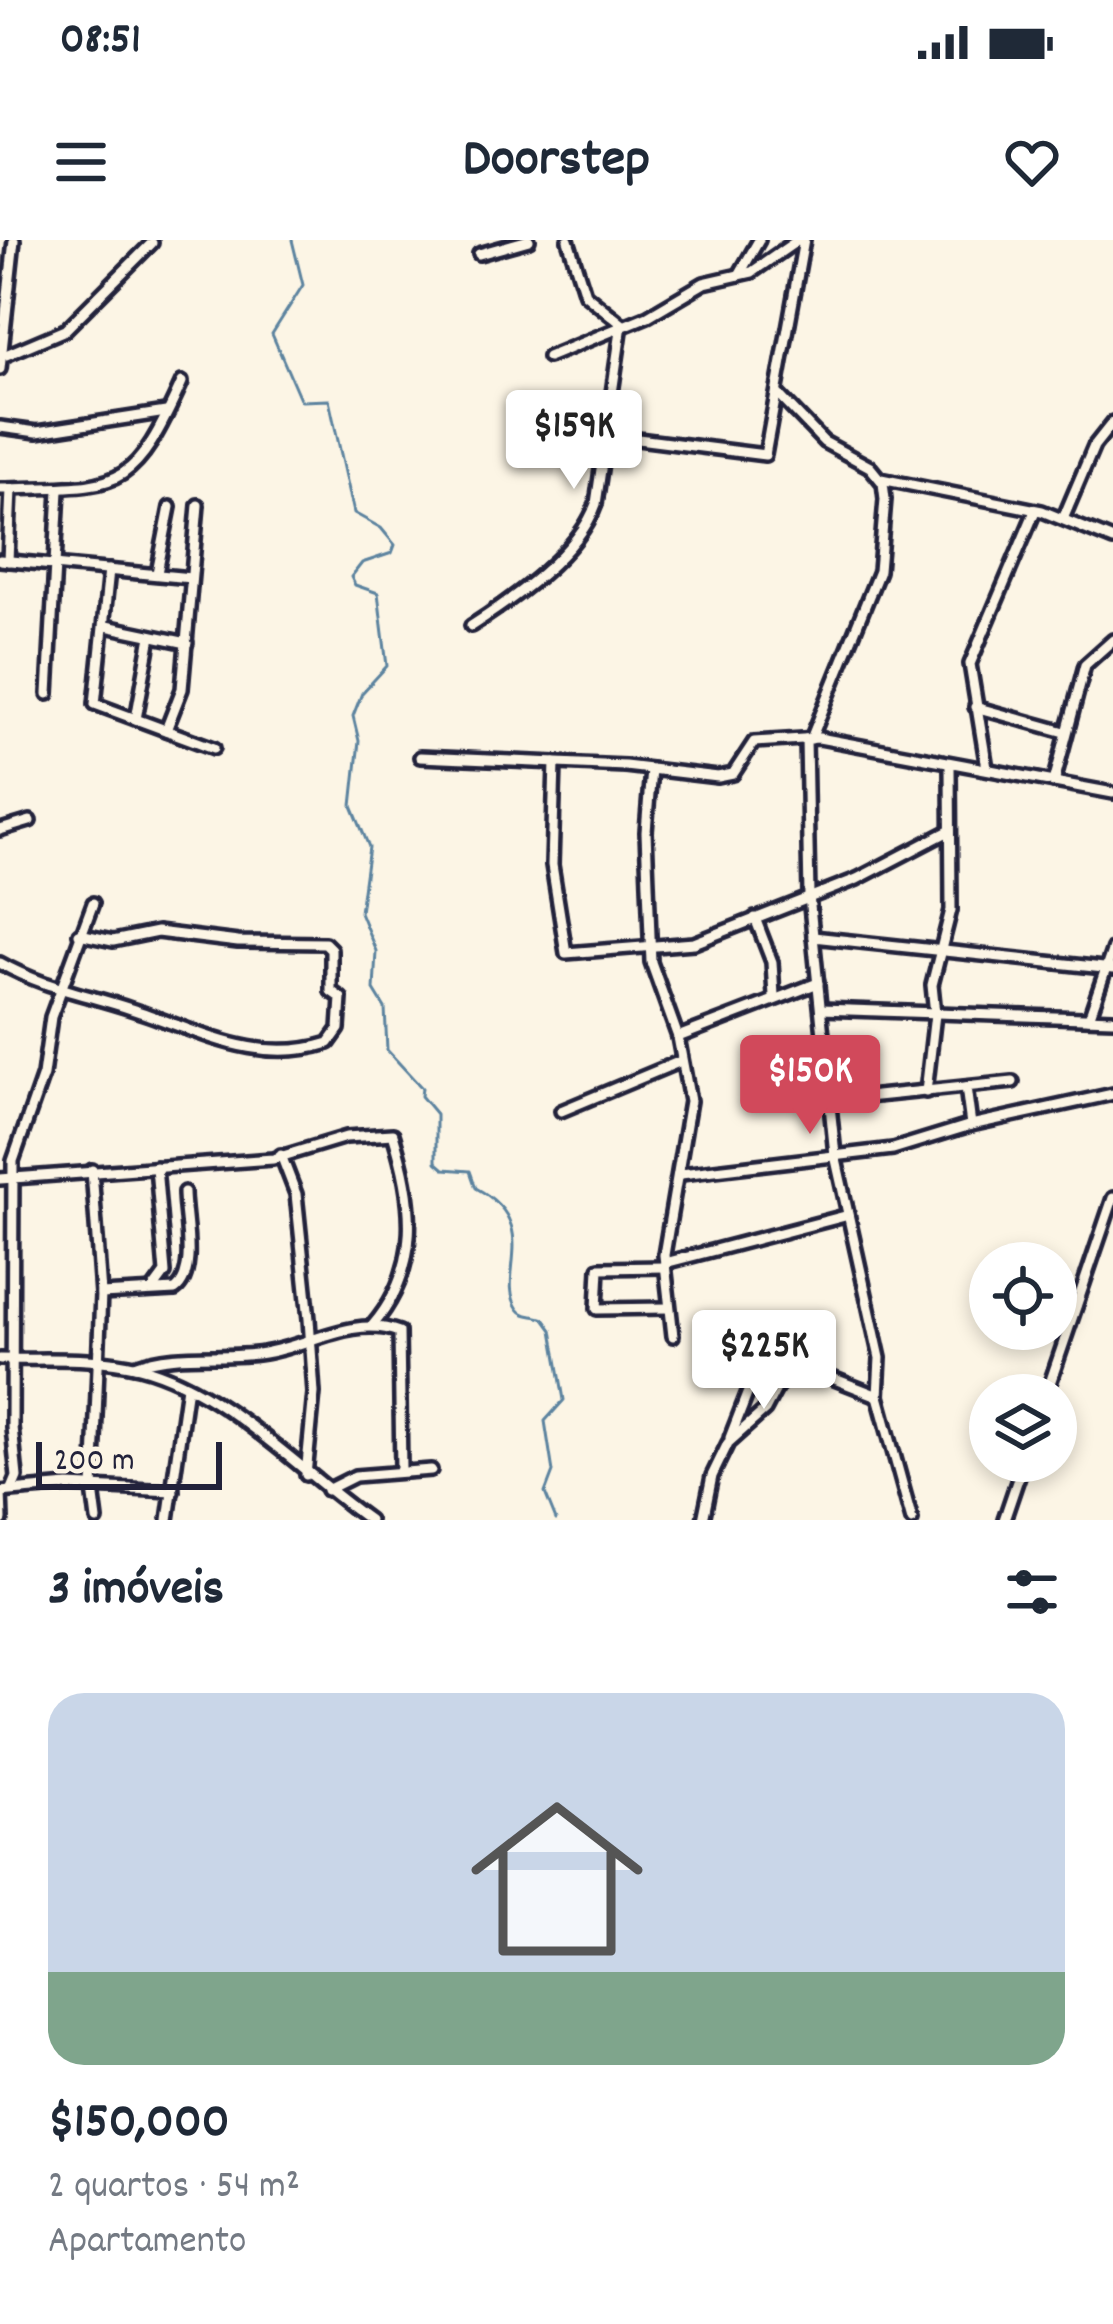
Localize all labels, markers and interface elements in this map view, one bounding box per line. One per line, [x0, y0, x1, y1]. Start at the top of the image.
text: 08:51 [60, 10, 141, 74]
text: Doorstep [463, 124, 650, 201]
icon: menu [48, 129, 114, 195]
icon: heart [999, 129, 1065, 195]
pin: $159K [490, 390, 658, 492]
text: $159K [533, 401, 615, 456]
pin: $150K [726, 1035, 894, 1137]
text: $150K [767, 1046, 853, 1101]
map controls [969, 1242, 1077, 1482]
button: locate [969, 1242, 1077, 1350]
pin: $225K [680, 1310, 848, 1412]
text: $225K [719, 1321, 809, 1376]
button: layers [969, 1374, 1077, 1482]
scale bar [36, 1436, 222, 1489]
text: 200 m [54, 1439, 135, 1486]
text: 3 imóveis [48, 1556, 224, 1628]
icon: filters [999, 1559, 1065, 1625]
icon: home [449, 1771, 665, 1987]
text: $150,000 [48, 2089, 230, 2161]
text: 2 quartos · 54 m² [48, 2161, 300, 2216]
text: Apartamento [48, 2216, 246, 2271]

